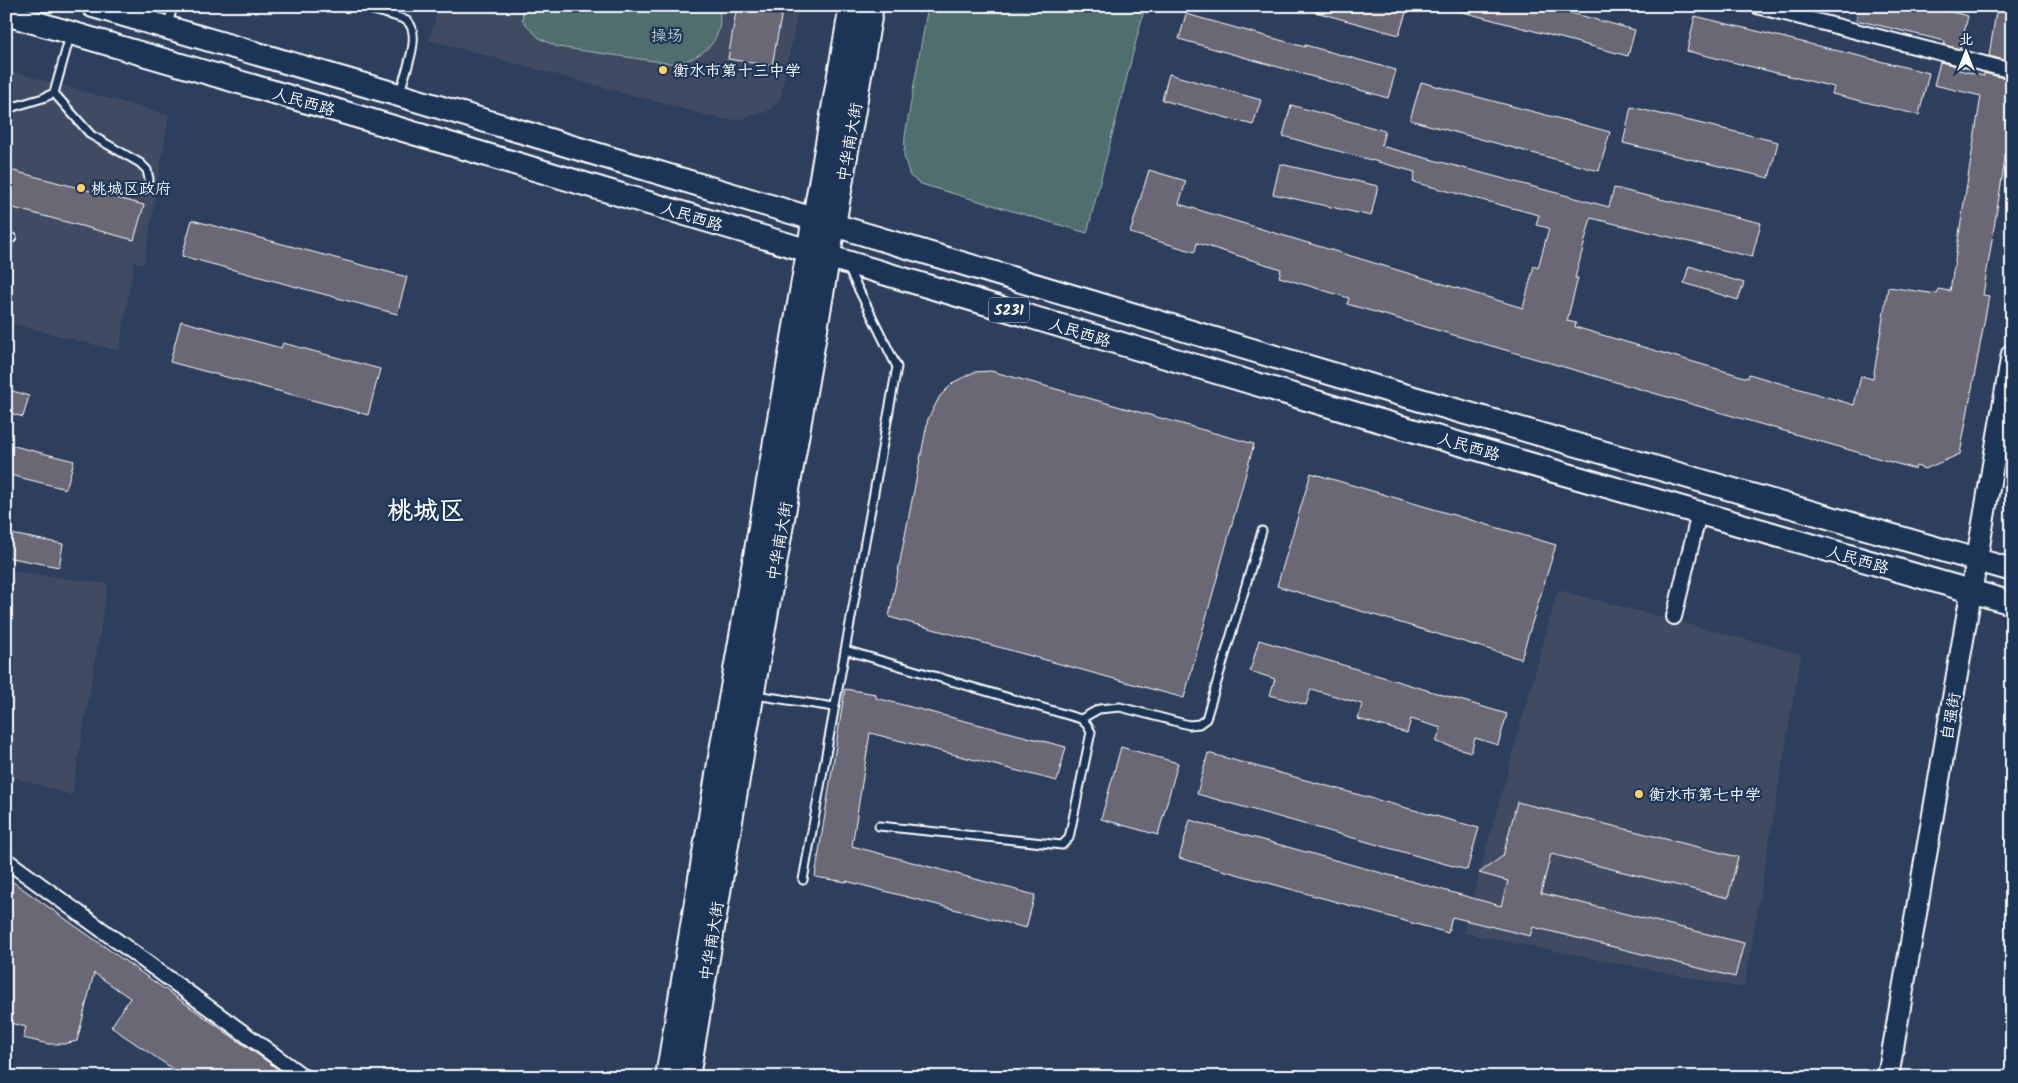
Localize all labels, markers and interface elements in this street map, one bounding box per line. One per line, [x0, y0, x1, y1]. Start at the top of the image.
park label: 操场 [651, 24, 683, 49]
north arrow [1940, 28, 1990, 78]
text: 北 [1959, 29, 1973, 51]
place label: 衡水市第十三中学 [673, 59, 801, 84]
marker: 衡水市第十三中学 [657, 64, 669, 76]
street label: 人民西路 [269, 82, 338, 123]
street label: 中华南大街 [831, 101, 870, 184]
place label: 桃城区政府 [91, 177, 171, 202]
marker: 桃城区政府 [75, 182, 87, 194]
street label: 人民西路 [657, 196, 726, 239]
road number: S231 [989, 298, 1029, 322]
street label: 人民西路 [1045, 312, 1114, 355]
street label: 人民西路 [1434, 427, 1503, 468]
district label: 桃城区 [387, 491, 465, 533]
street label: 中华南大街 [761, 500, 800, 583]
street label: 人民西路 [1823, 540, 1892, 581]
street label: 自强街 [1935, 690, 1968, 742]
place label: 衡水市第七中学 [1649, 783, 1761, 808]
marker: 衡水市第七中学 [1633, 788, 1645, 800]
street label: 中华南大街 [694, 900, 731, 983]

